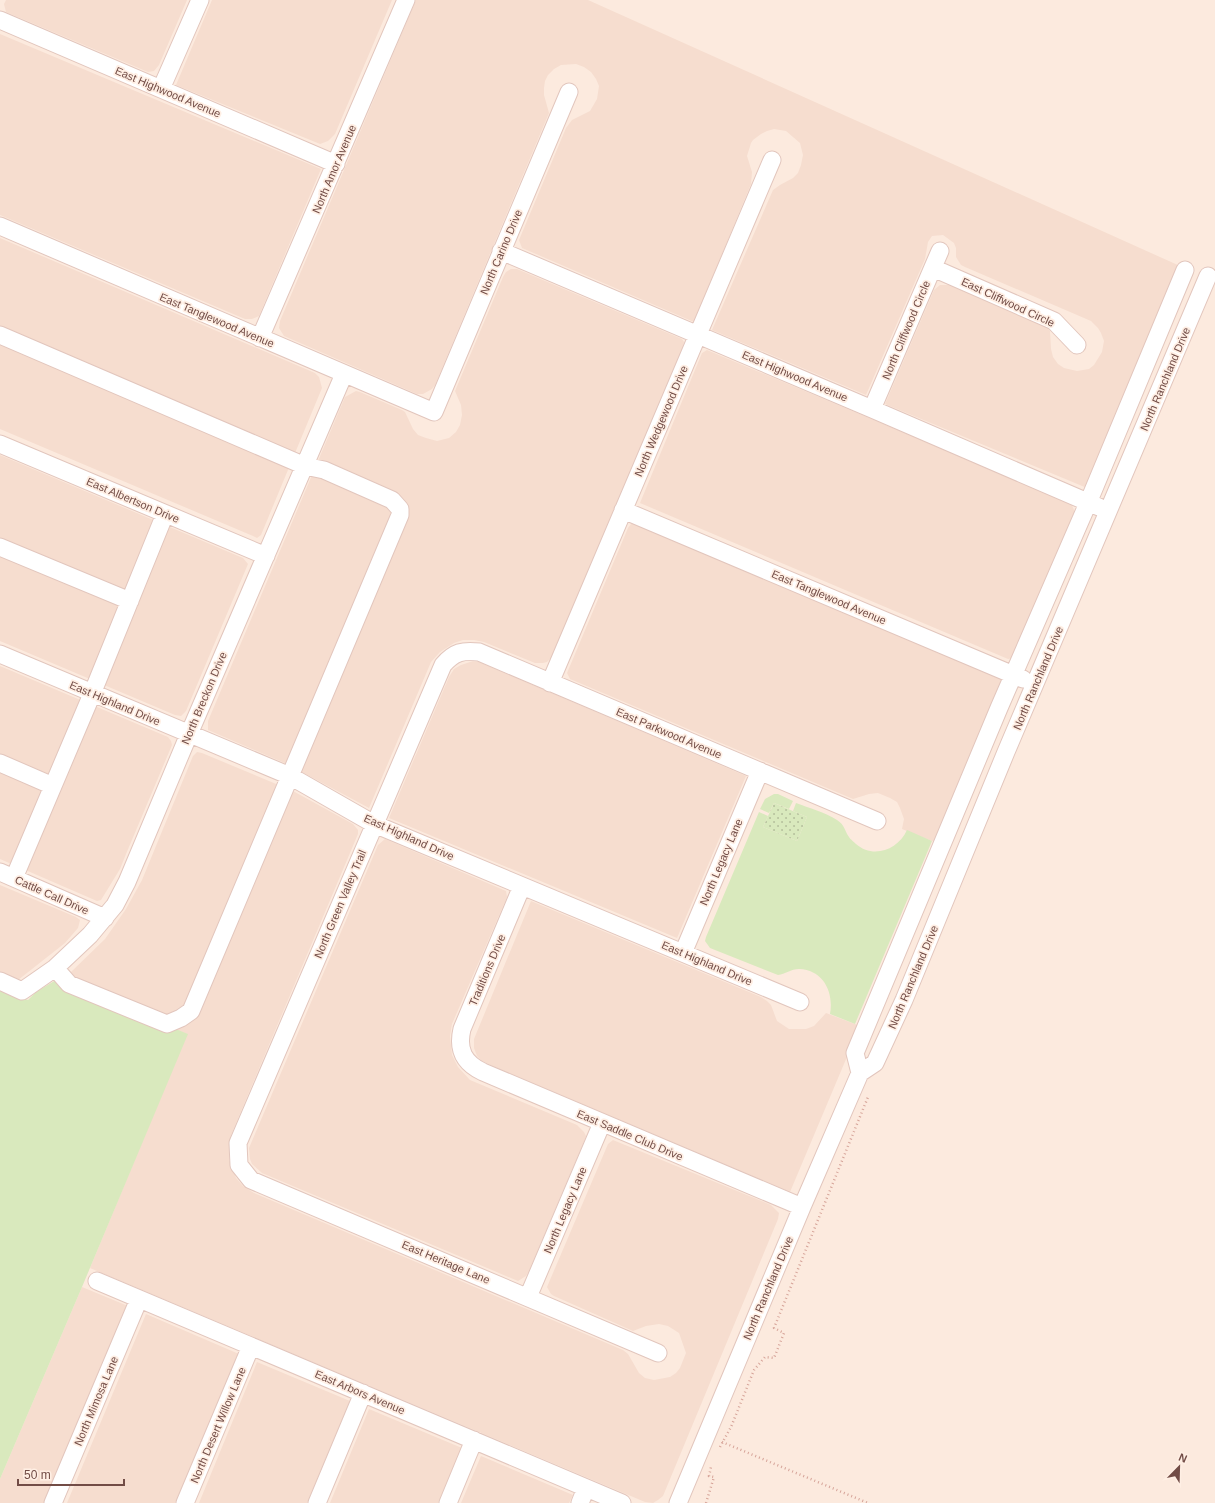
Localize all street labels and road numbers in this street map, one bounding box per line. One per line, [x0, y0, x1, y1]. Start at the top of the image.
street label: East Highwood Avenue [113, 64, 223, 120]
street label: North Amor Avenue [310, 123, 358, 215]
street label: North Carino Drive [478, 208, 524, 296]
street label: East Cliffwood Circle [960, 275, 1056, 329]
street label: North Cliffwood Circle [880, 279, 932, 381]
street label: East Tanglewood Avenue [158, 290, 276, 350]
street label: North Ranchland Drive [1138, 325, 1192, 433]
street label: East Highwood Avenue [740, 348, 850, 404]
street label: North Wedgewood Drive [632, 364, 690, 478]
street label: East Albertson Drive [85, 475, 181, 525]
street label: East Tanglewood Avenue [770, 567, 888, 627]
street label: North Ranchland Drive [1011, 624, 1065, 732]
street label: North Breckon Drive [179, 650, 229, 746]
street label: East Highland Drive [68, 678, 162, 728]
street label: East Parkwood Avenue [614, 705, 724, 761]
street label: East Highland Drive [362, 812, 456, 862]
street label: North Legacy Lane [697, 817, 745, 907]
street label: North Green Valley Trail [312, 848, 368, 960]
street label: Cattle Call Drive [13, 873, 91, 917]
street label: North Ranchland Drive [886, 923, 940, 1031]
street label: Traditions Drive [467, 932, 507, 1008]
street label: East Highland Drive [660, 938, 754, 988]
street label: East Saddle Club Drive [575, 1107, 685, 1163]
street label: North Legacy Lane [541, 1165, 589, 1255]
street label: North Ranchland Drive [741, 1234, 795, 1342]
street label: East Heritage Lane [400, 1238, 492, 1286]
street label: North Mimosa Lane [72, 1354, 120, 1448]
street label: North Desert Willow Lane [188, 1365, 248, 1485]
street label: East Arbors Avenue [313, 1368, 407, 1416]

